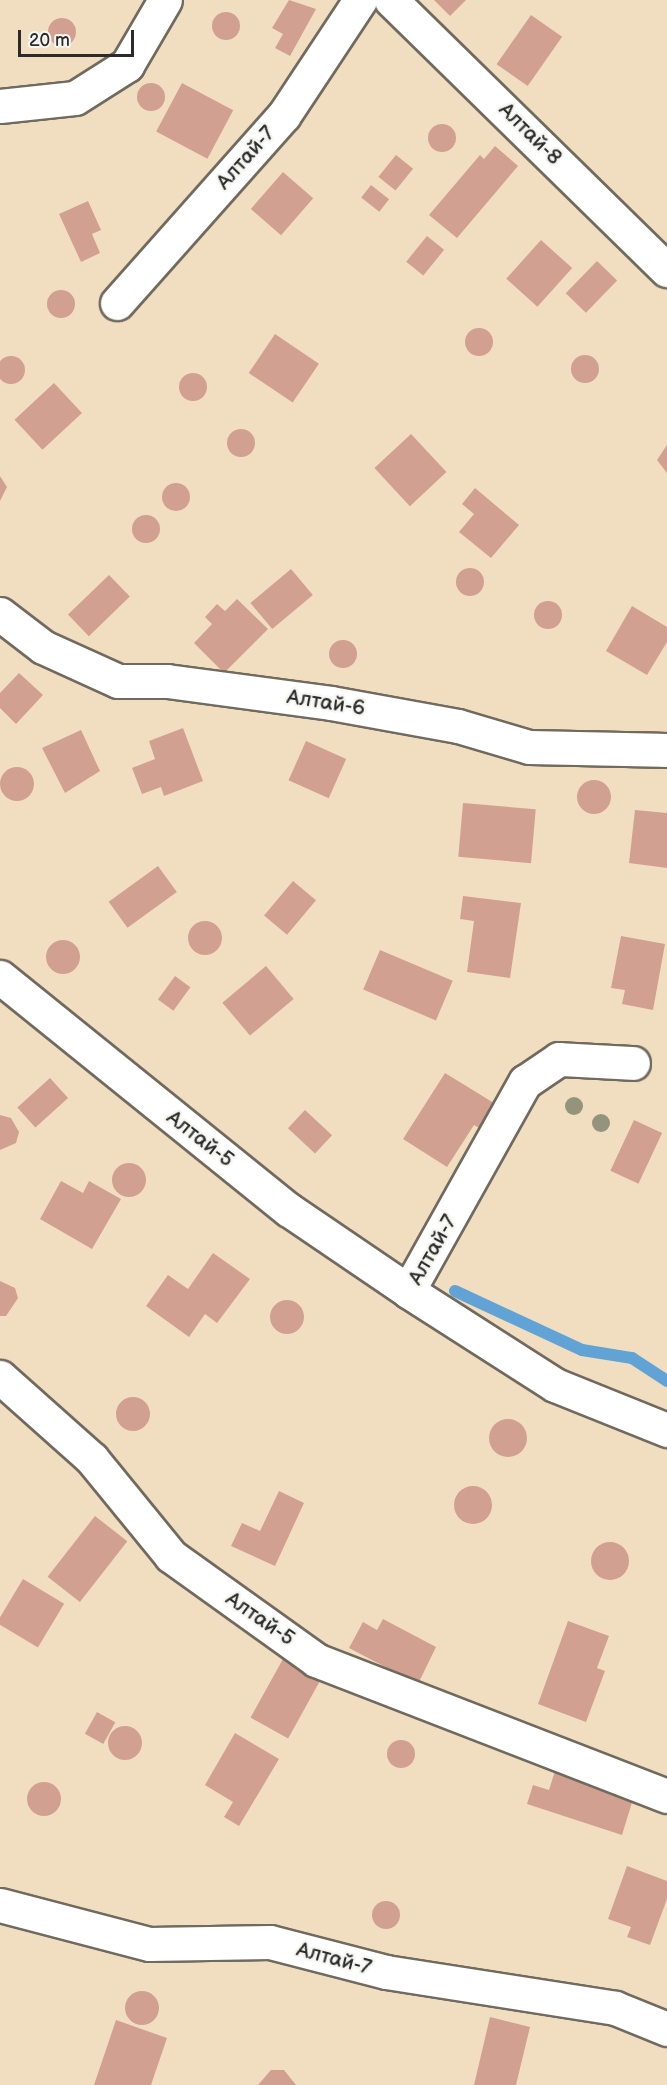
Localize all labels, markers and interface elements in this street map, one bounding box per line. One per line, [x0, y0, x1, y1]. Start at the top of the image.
scale bar [21, 18, 136, 56]
text: 20 m [29, 30, 70, 51]
street label: Алтай-8 [493, 97, 567, 171]
street label: Алтай-7 [211, 121, 281, 195]
street label: Алтай-6 [285, 684, 367, 722]
street label: Алтай-5 [161, 1105, 239, 1173]
street label: Алтай-7 [403, 1211, 463, 1289]
street label: Алтай-5 [221, 1586, 299, 1652]
street label: Алтай-7 [294, 1937, 374, 1981]

